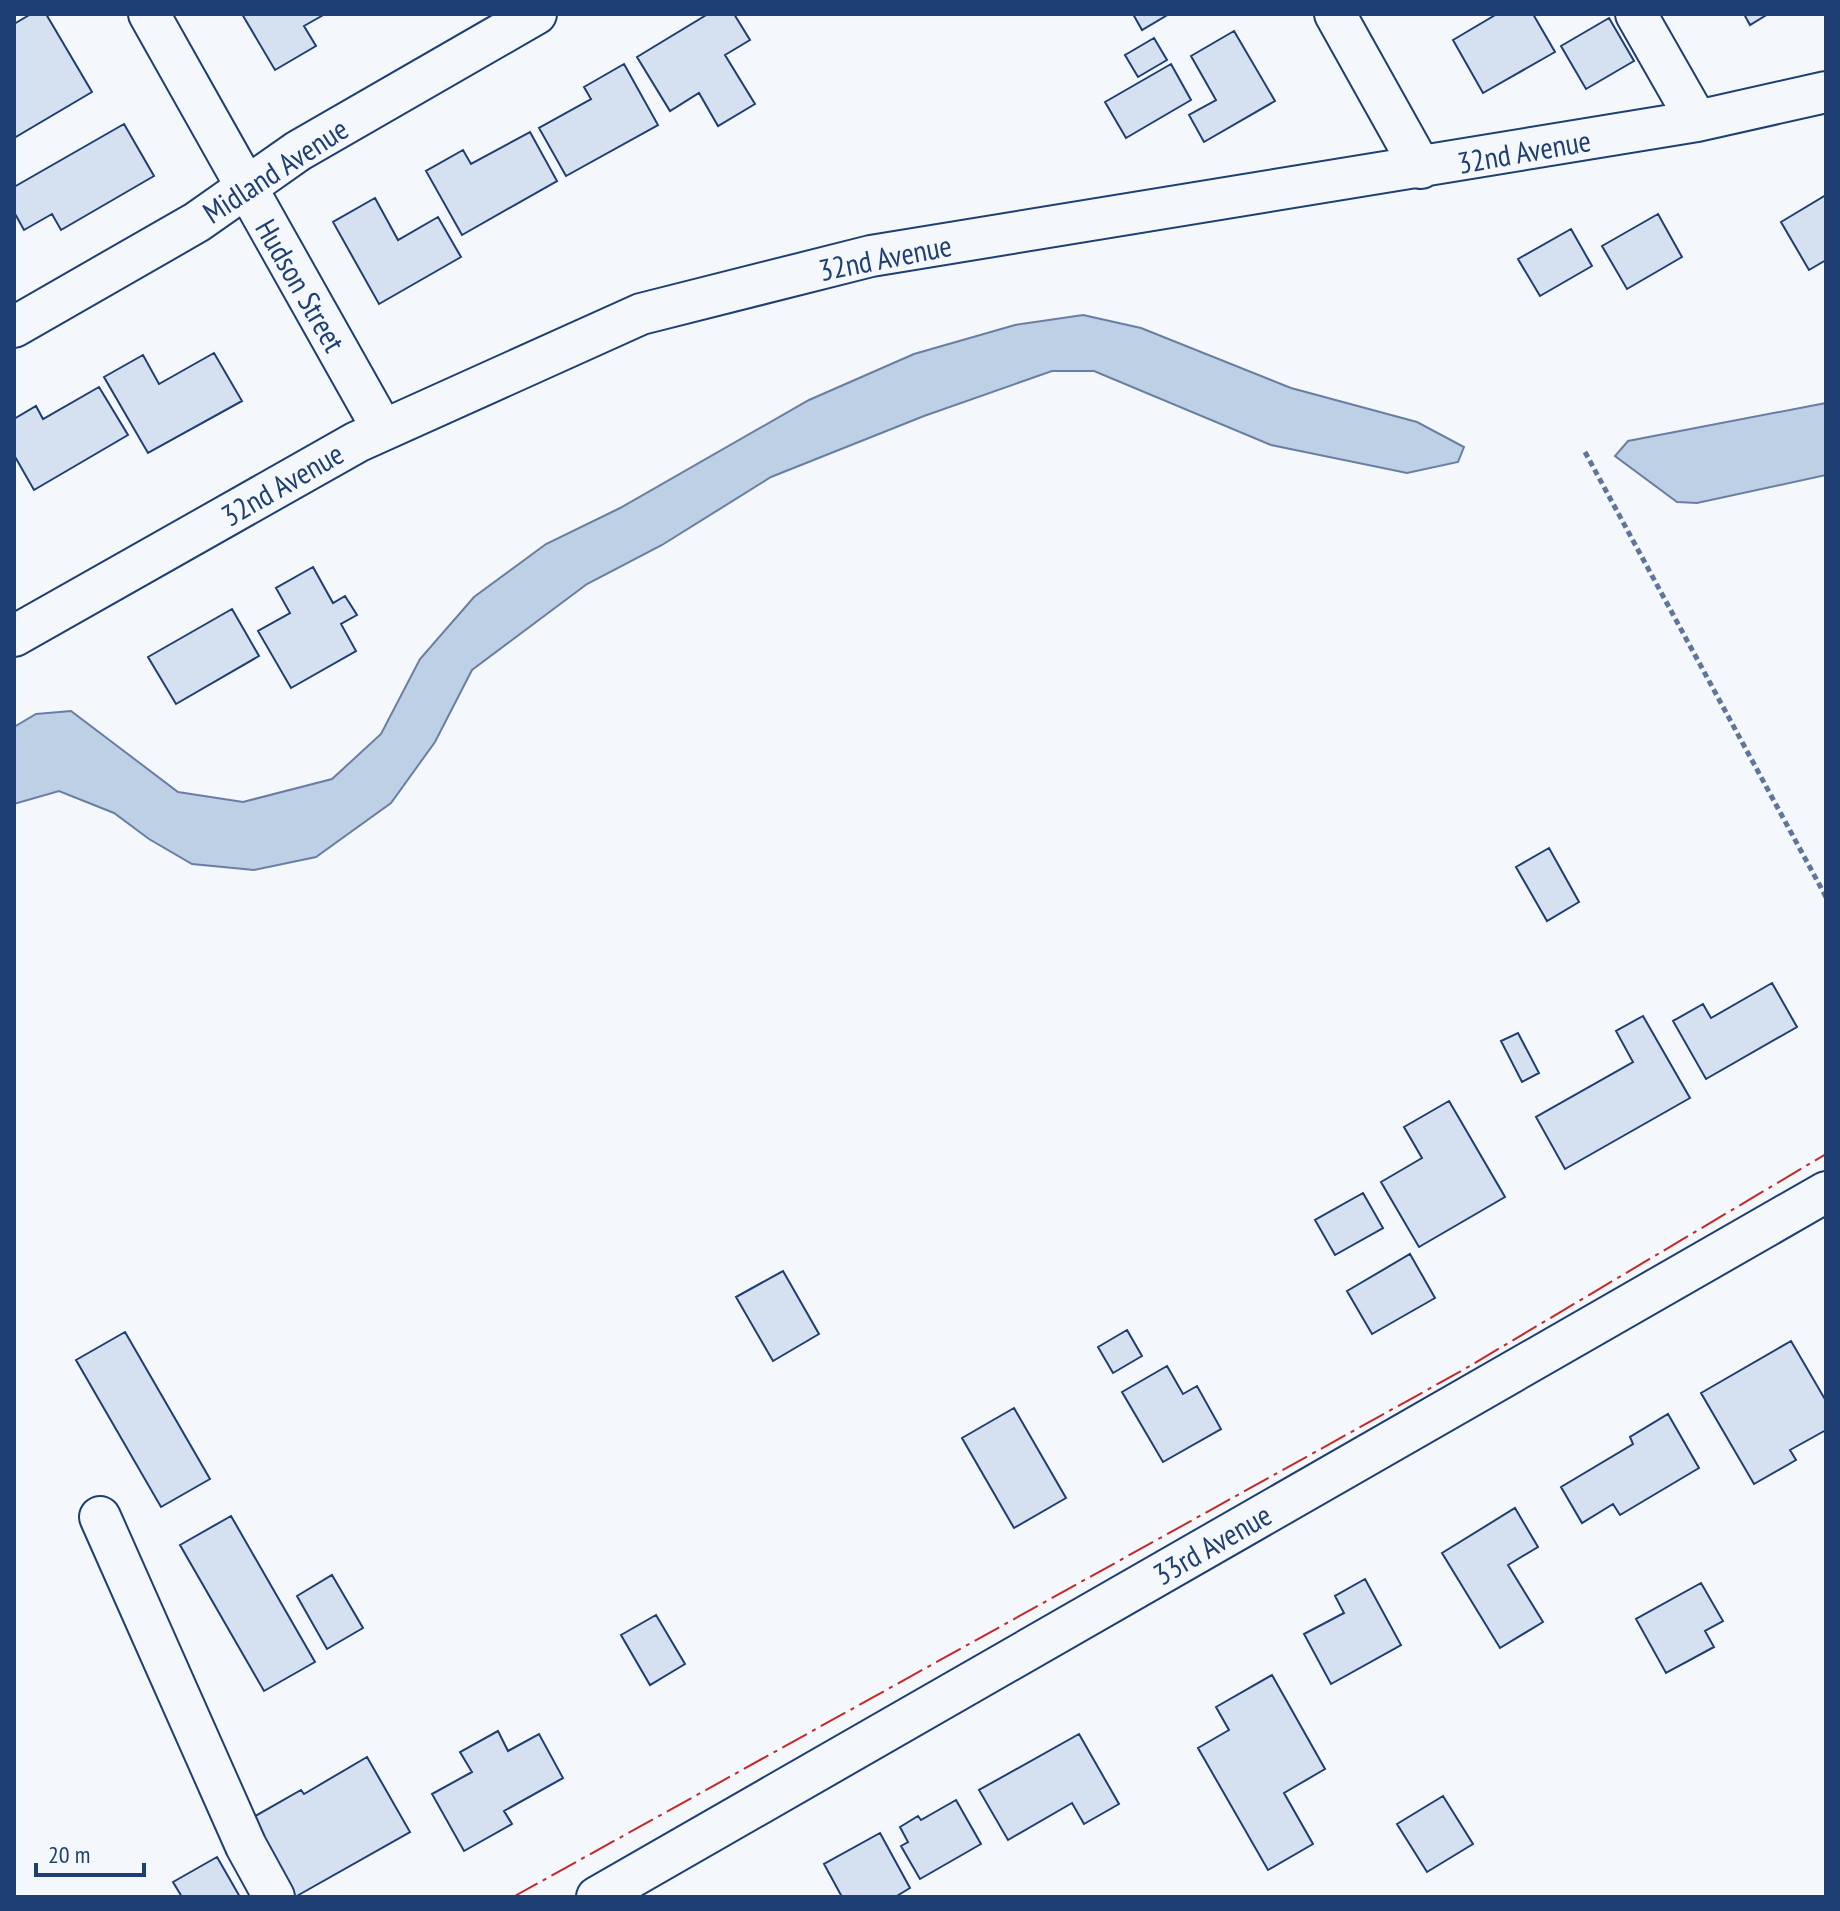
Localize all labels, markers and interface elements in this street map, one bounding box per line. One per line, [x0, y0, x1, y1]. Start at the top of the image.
street label: Midland Avenue [195, 109, 355, 231]
street label: 32nd Avenue [1454, 120, 1594, 182]
street label: Hudson Street [247, 212, 355, 359]
street label: 32nd Avenue [815, 225, 955, 289]
street label: 32nd Avenue [214, 433, 350, 535]
street label: 33rd Avenue [1146, 1495, 1278, 1593]
scale bar [36, 1827, 144, 1877]
text: 20 m [48, 1839, 90, 1870]

